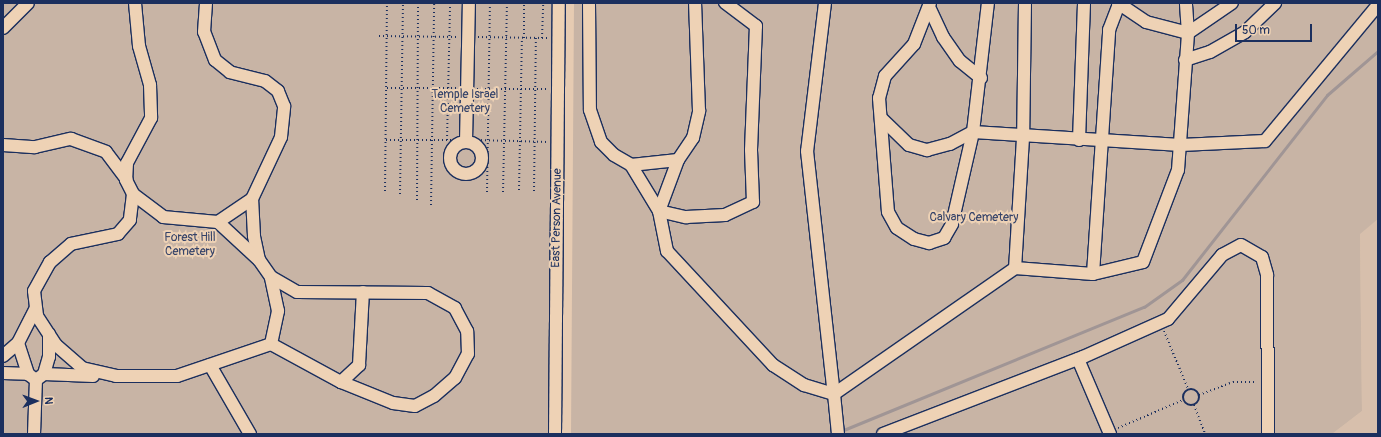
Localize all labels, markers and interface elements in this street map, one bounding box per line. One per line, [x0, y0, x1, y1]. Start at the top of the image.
scale bar [1237, 16, 1314, 42]
text: 50 m [1242, 23, 1270, 38]
park label: Temple Israel Cemetery [432, 88, 498, 116]
street label: East Person Avenue [549, 168, 565, 268]
park label: Calvary Cemetery [930, 211, 1018, 225]
park label: Forest Hill Cemetery [164, 231, 216, 259]
north arrow [16, 381, 56, 421]
text: N [42, 397, 55, 405]

